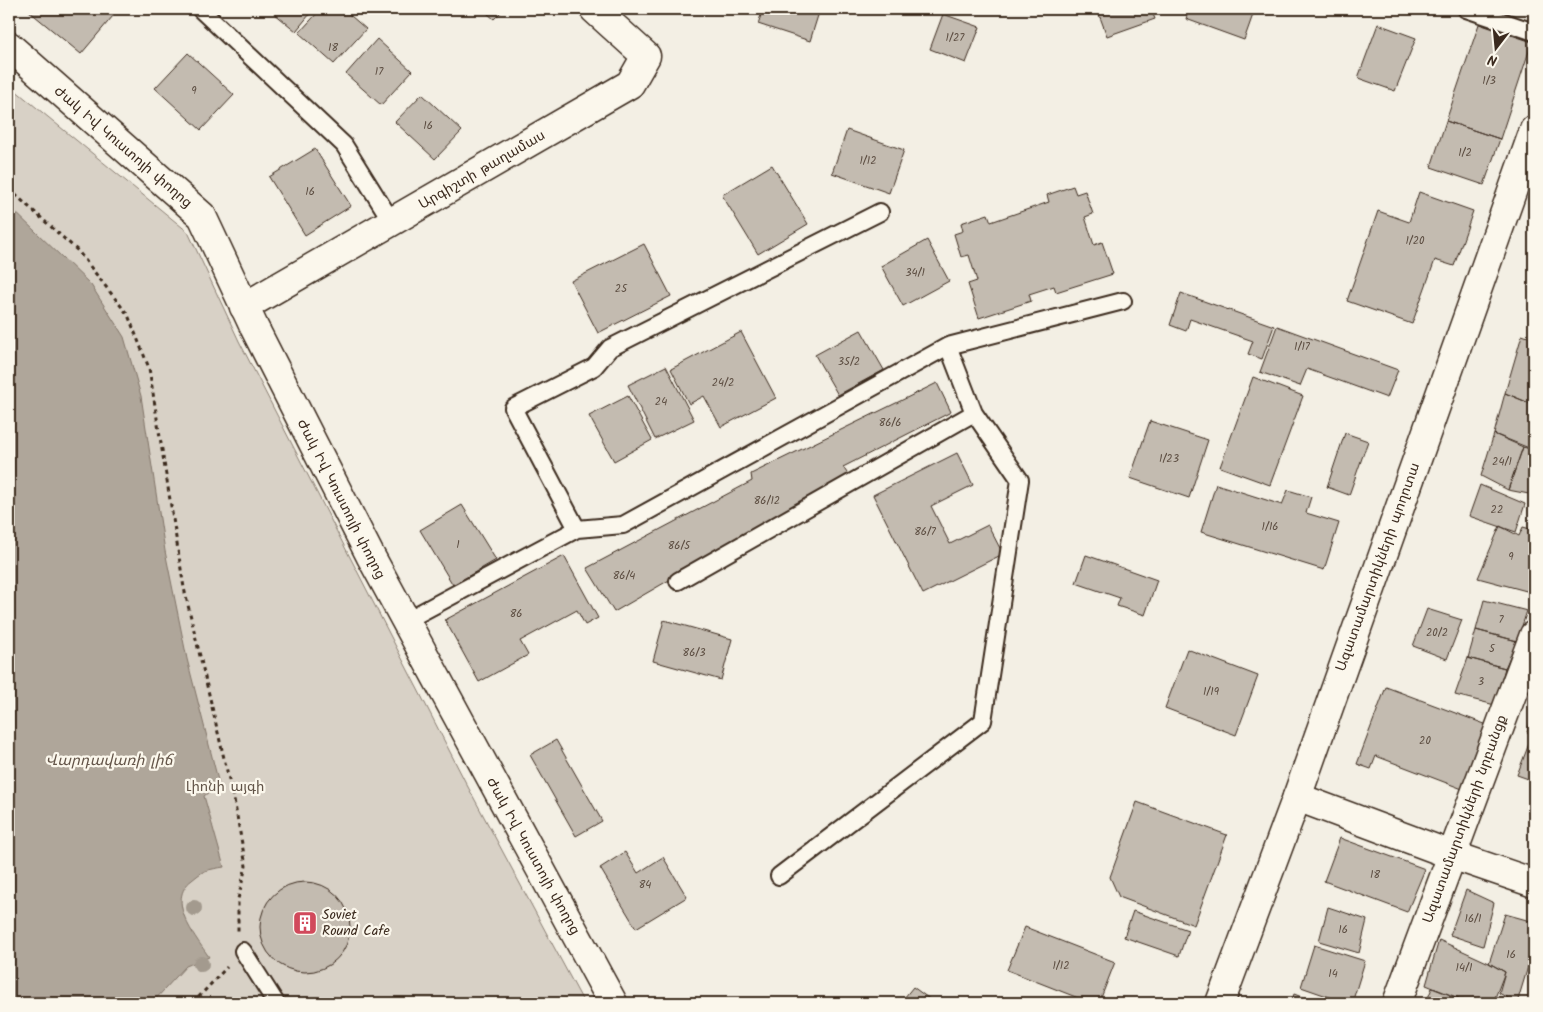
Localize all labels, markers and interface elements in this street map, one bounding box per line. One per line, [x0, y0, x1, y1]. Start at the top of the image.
north arrow [1470, 22, 1520, 72]
house number: 1/27 [946, 29, 965, 47]
house number: 18 [328, 39, 338, 57]
text: N [1485, 48, 1500, 71]
house number: 17 [375, 63, 384, 81]
house number: 1/3 [1482, 72, 1496, 90]
street label: Ժակ Իվ Կուստոյի փողոց [49, 80, 197, 214]
house number: 9 [191, 82, 197, 100]
house number: 16 [423, 117, 433, 135]
street label: Արգիշտի թաղամաս [414, 125, 550, 215]
house number: 1/2 [1458, 144, 1472, 162]
house number: 1/12 [859, 152, 877, 170]
house number: 16 [305, 183, 315, 201]
house number: 1/20 [1405, 232, 1425, 250]
house number: 34/1 [905, 264, 925, 282]
house number: 25 [615, 280, 628, 298]
house number: 1/17 [1294, 338, 1311, 356]
house number: 35/2 [838, 353, 860, 371]
house number: 24/2 [712, 374, 734, 392]
house number: 24 [655, 393, 667, 411]
house number: 86/6 [879, 414, 901, 432]
street label: Ժակ Իվ Կուստոյի փողոց [291, 415, 391, 583]
house number: 1/23 [1159, 450, 1179, 468]
house number: 24/1 [1492, 453, 1512, 471]
street label: Ազատամարտիկների պողոտա [1330, 459, 1426, 675]
house number: 86/12 [754, 492, 780, 510]
house number: 22 [1491, 501, 1503, 519]
house number: 1/16 [1262, 518, 1278, 536]
house number: 86/7 [914, 523, 937, 541]
house number: 1 [456, 536, 460, 554]
house number: 86/5 [668, 537, 691, 555]
house number: 9 [1508, 548, 1514, 566]
house number: 86/4 [613, 567, 635, 585]
house number: 86 [510, 605, 522, 623]
house number: 7 [1498, 611, 1504, 629]
house number: 20/2 [1426, 624, 1448, 642]
house number: 5 [1489, 640, 1496, 658]
house number: 86/3 [683, 644, 705, 662]
house number: 3 [1478, 673, 1484, 691]
house number: 1/19 [1203, 683, 1220, 701]
street label: Ազատամարտիկների նրբանցք [1417, 712, 1513, 926]
house number: 20 [1419, 732, 1431, 750]
water label: Վարդավառի լիճ [46, 749, 175, 773]
street label: Ժակ Իվ Կուստոյի փողոց [480, 773, 586, 939]
park label: Լիոնի այգի [186, 776, 264, 798]
house number: 18 [1370, 866, 1380, 884]
house number: 84 [639, 876, 651, 894]
place label: Soviet Round Cafe [322, 904, 391, 942]
building icon: Soviet Round Cafe [292, 910, 318, 936]
house number: 16/1 [1465, 910, 1481, 928]
house number: 16 [1338, 921, 1348, 939]
house number: 16 [1506, 946, 1516, 964]
house number: 1/12 [1052, 957, 1070, 975]
house number: 14/1 [1456, 959, 1472, 977]
house number: 14 [1328, 965, 1338, 983]

